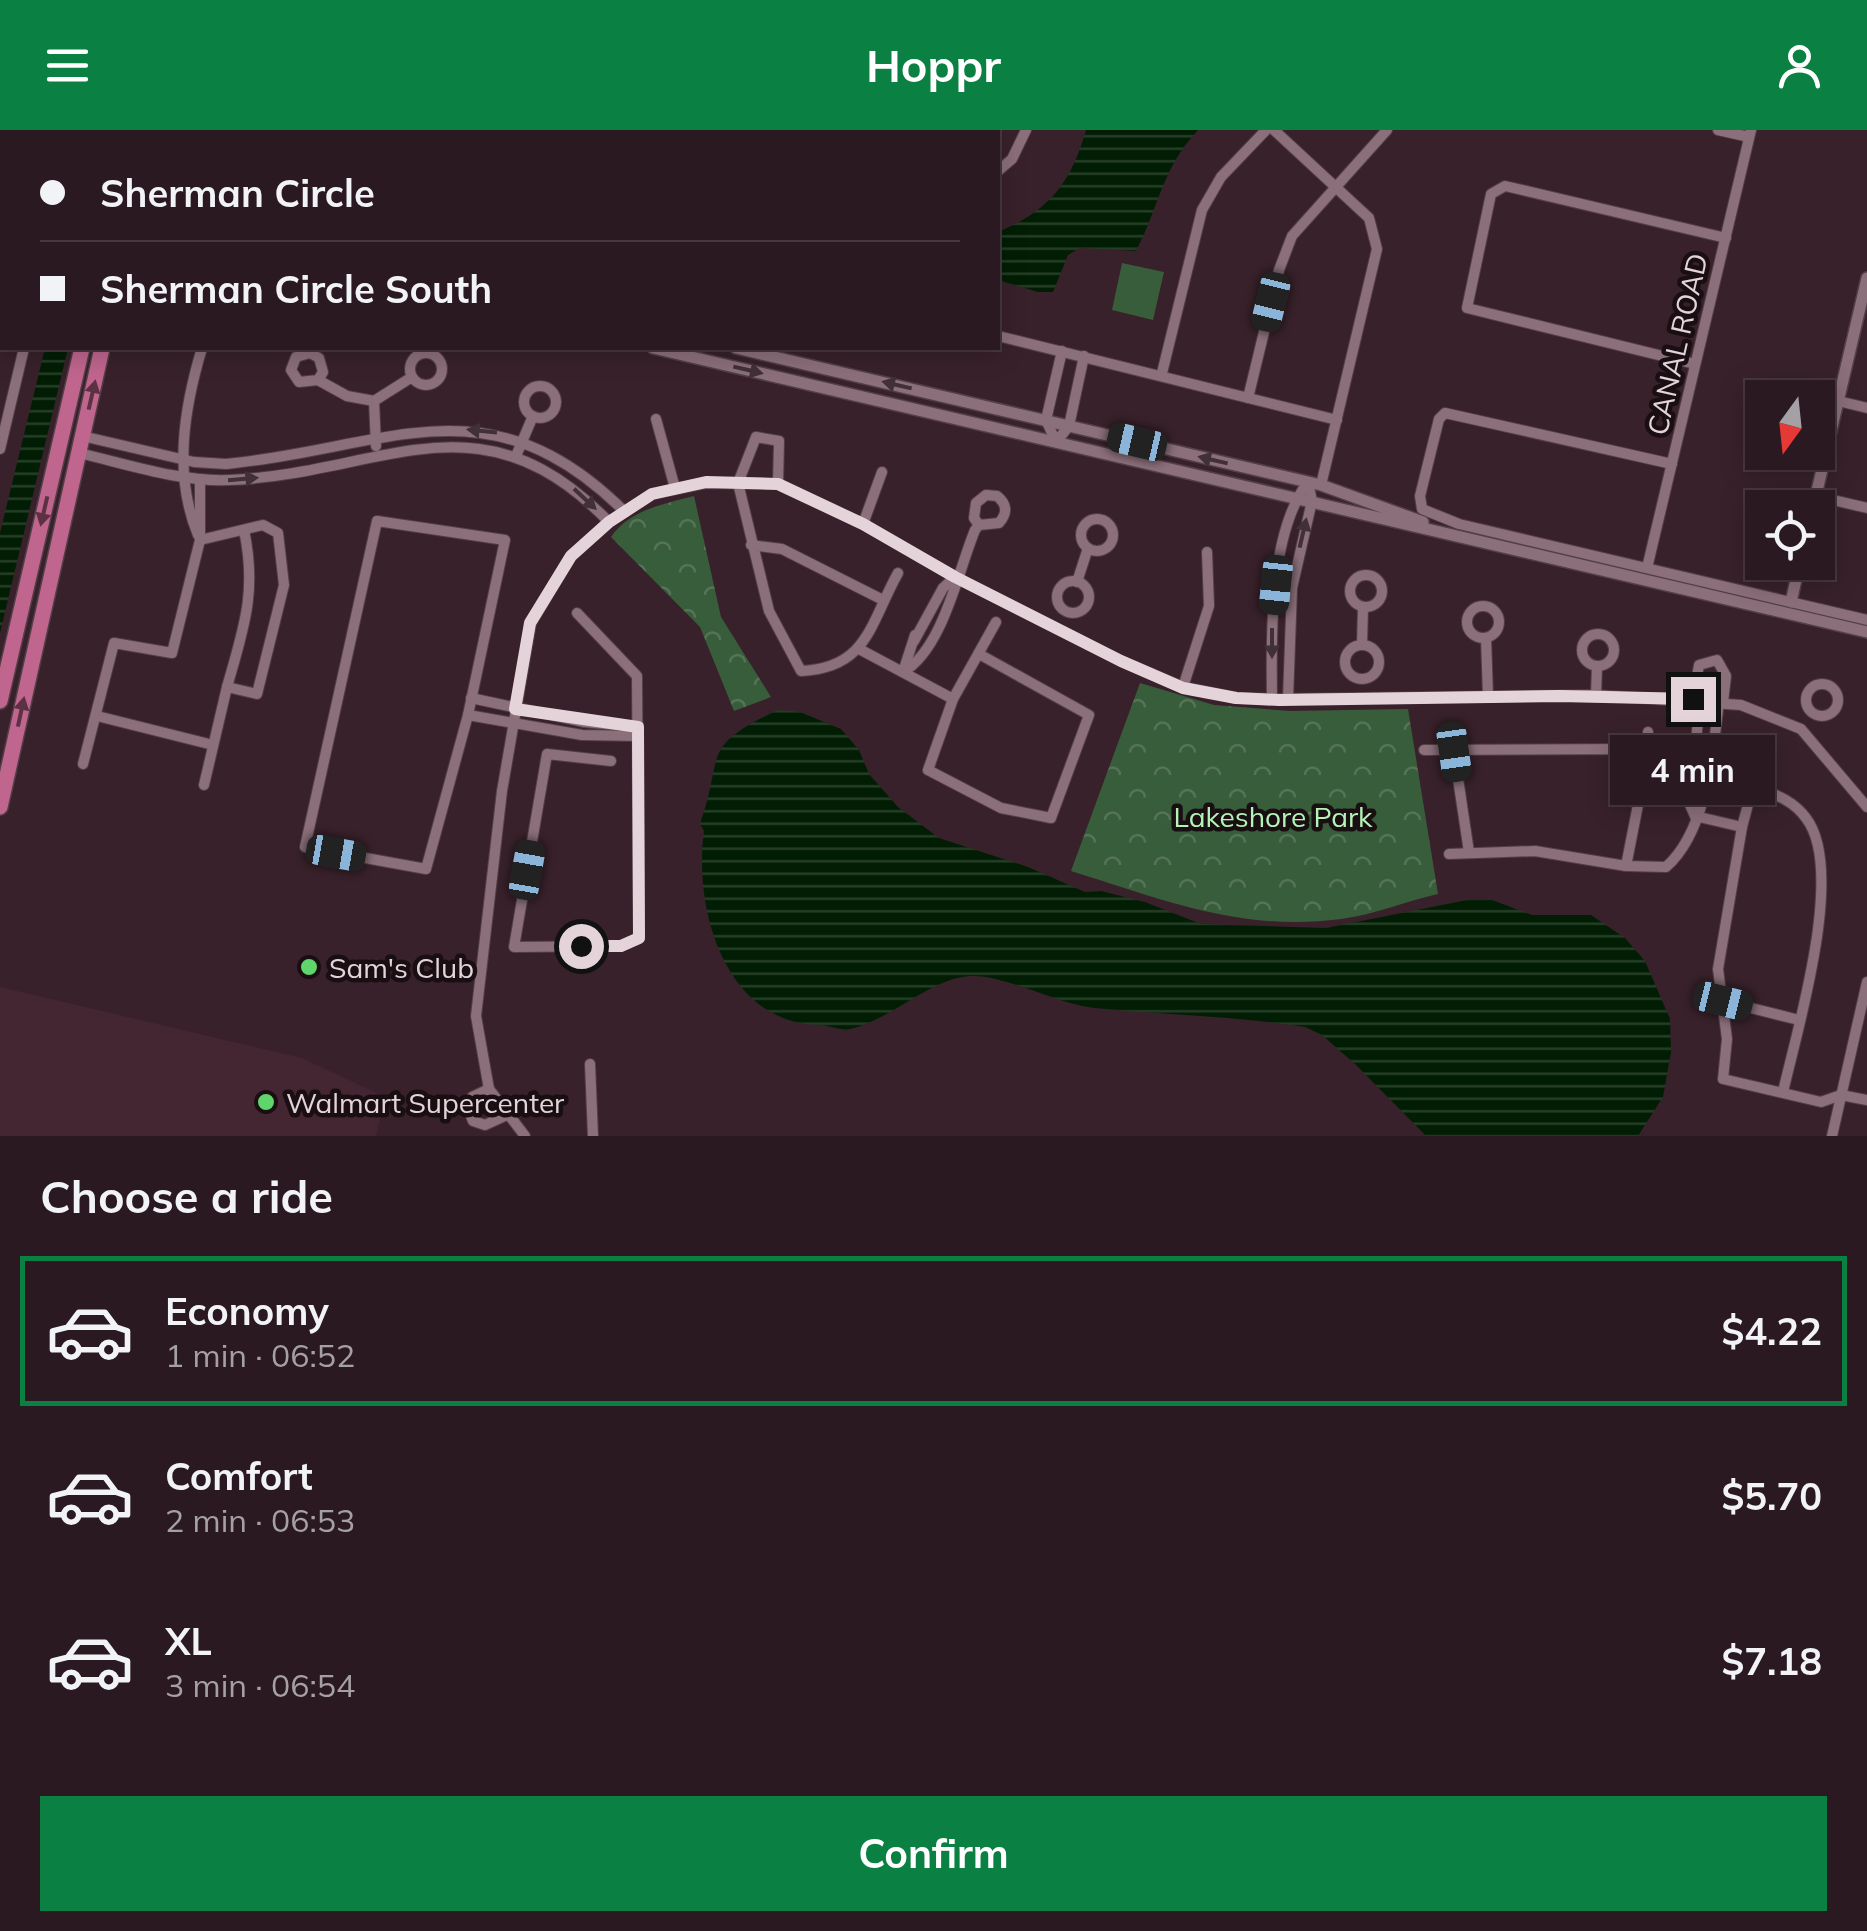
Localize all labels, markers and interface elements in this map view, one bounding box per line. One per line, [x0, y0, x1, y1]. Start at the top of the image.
text: Hoppr [866, 37, 1001, 93]
icon: menu [40, 38, 95, 93]
icon: person [1772, 38, 1827, 93]
text: Sherman Circle [100, 169, 375, 217]
street label: CANAL ROAD [1639, 250, 1715, 438]
text: Sherman Circle South [100, 265, 492, 313]
car [1249, 269, 1293, 335]
one-way arrow [733, 363, 764, 378]
one-way arrow [881, 377, 912, 392]
one-way arrow [85, 379, 100, 410]
north arrow [1745, 380, 1835, 470]
map controls [1745, 380, 1835, 580]
car [1104, 421, 1170, 463]
one-way arrow [466, 423, 497, 439]
one-way arrow [1197, 452, 1228, 467]
one-way arrow [228, 470, 259, 486]
one-way arrow [573, 487, 597, 510]
button: locate [1745, 490, 1835, 580]
one-way arrow [36, 496, 51, 527]
one-way arrow [1296, 517, 1311, 548]
car [1258, 554, 1294, 616]
one-way arrow [1264, 627, 1280, 659]
route end [1671, 677, 1716, 722]
one-way arrow [14, 696, 29, 727]
car [1435, 720, 1473, 784]
callout: 4 min [1610, 734, 1776, 804]
text: 4 min [1650, 750, 1735, 790]
park label: Lakeshore Park [1173, 799, 1373, 834]
car [304, 833, 368, 873]
car [507, 838, 547, 902]
route start [559, 924, 604, 969]
place label: Sam's Club [329, 950, 474, 985]
marker: Sam's Club [298, 956, 320, 978]
car [1690, 979, 1756, 1023]
place label: Walmart Supercenter [286, 1085, 565, 1120]
marker: Walmart Supercenter [255, 1091, 277, 1113]
text: Choose a ride [40, 1168, 333, 1224]
icon: car [45, 1286, 135, 1376]
text: Economy [165, 1287, 329, 1335]
text: $4.22 [1721, 1307, 1822, 1355]
text: 1 min · 06:52 [165, 1335, 355, 1375]
icon: car [45, 1451, 135, 1541]
text: Comfort [165, 1452, 313, 1500]
text: $5.70 [1721, 1472, 1822, 1520]
text: 2 min · 06:53 [165, 1500, 355, 1540]
icon: car [45, 1616, 135, 1706]
text: XL [165, 1617, 212, 1665]
text: $7.18 [1721, 1637, 1822, 1685]
text: 3 min · 06:54 [165, 1665, 355, 1705]
button: Confirm [40, 1796, 1827, 1911]

